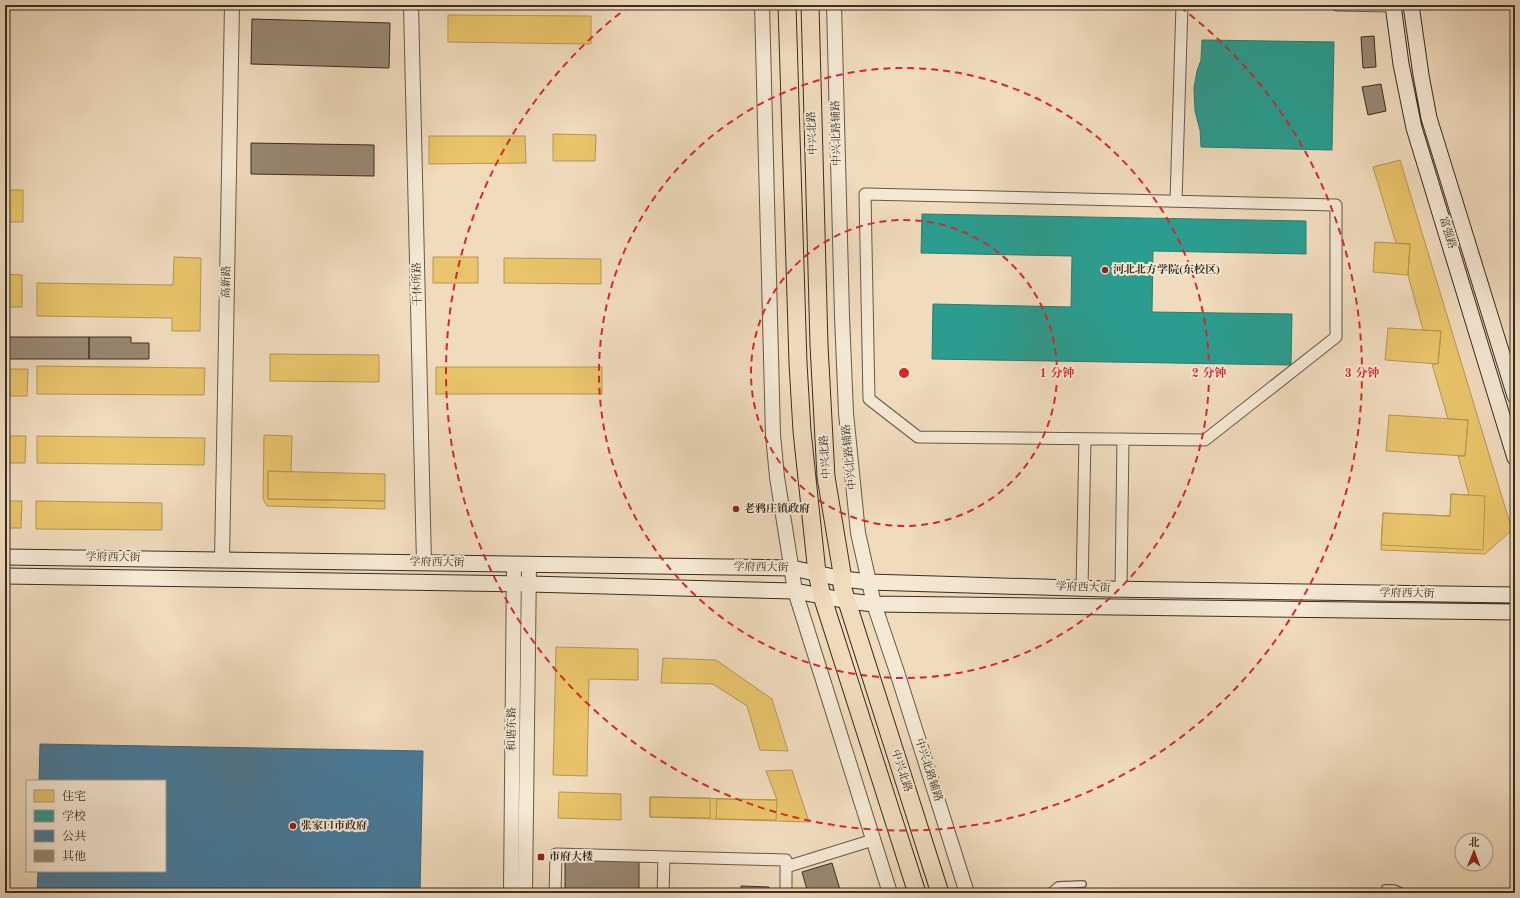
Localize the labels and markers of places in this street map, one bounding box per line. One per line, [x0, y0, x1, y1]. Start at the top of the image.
place label: 河北北方学院(东校区) [1113, 263, 1220, 276]
marker: 河北北方学院(东校区) [1100, 265, 1110, 275]
centre of rings [897, 366, 911, 380]
place label: 老鸦庄镇政府 [744, 502, 810, 515]
marker: 老鸦庄镇政府 [731, 504, 741, 514]
place label: 张家口市政府 [301, 819, 367, 832]
marker: 张家口市政府 [288, 821, 298, 831]
place label: 市府大楼 [549, 850, 593, 863]
marker: 市府大楼 [536, 852, 546, 862]

